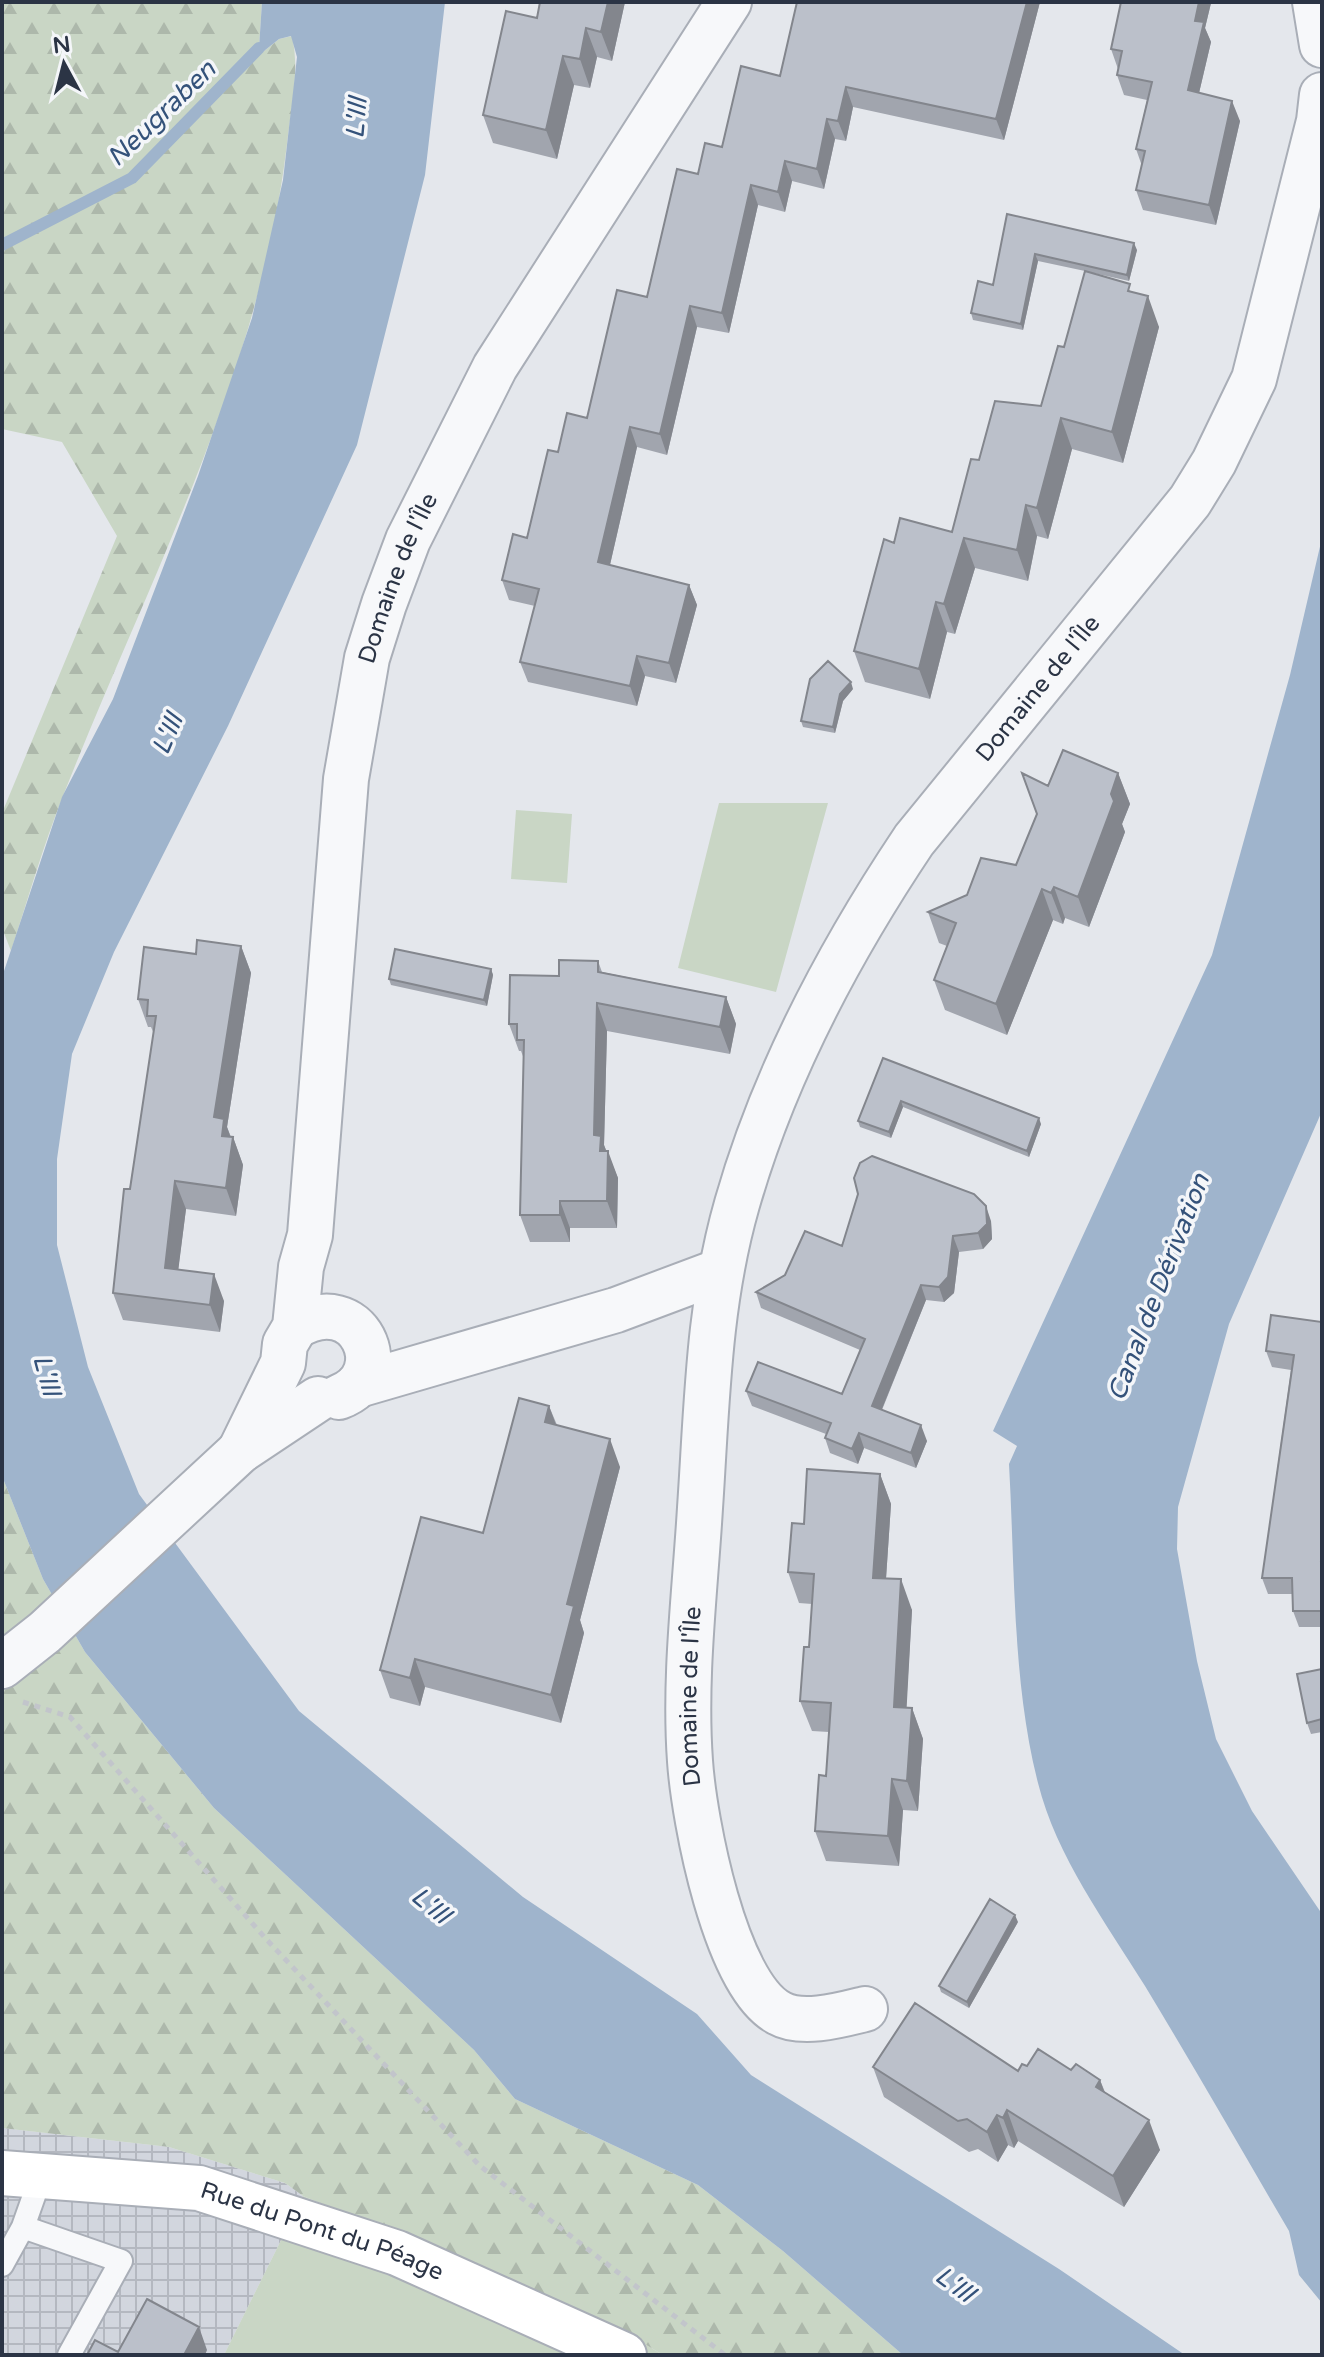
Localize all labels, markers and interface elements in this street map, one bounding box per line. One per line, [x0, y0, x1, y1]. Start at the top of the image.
north arrow [24, 24, 104, 104]
text: N [51, 31, 72, 59]
water label: Neugraben [101, 53, 223, 173]
water label: L'Ill [339, 93, 374, 140]
street label: Domaine de l'Île [352, 488, 444, 667]
street label: Domaine de l'Île [970, 609, 1106, 768]
water label: L'Ill [145, 706, 191, 759]
water label: Canal de Dérivation [1101, 1168, 1216, 1405]
water label: L'Ill [26, 1351, 68, 1402]
street label: Domaine de l'Île [674, 1605, 708, 1788]
water label: L'Ill [405, 1880, 459, 1933]
street label: Rue du Pont du Péage [197, 2176, 448, 2287]
water label: L'Ill [929, 2260, 983, 2311]

